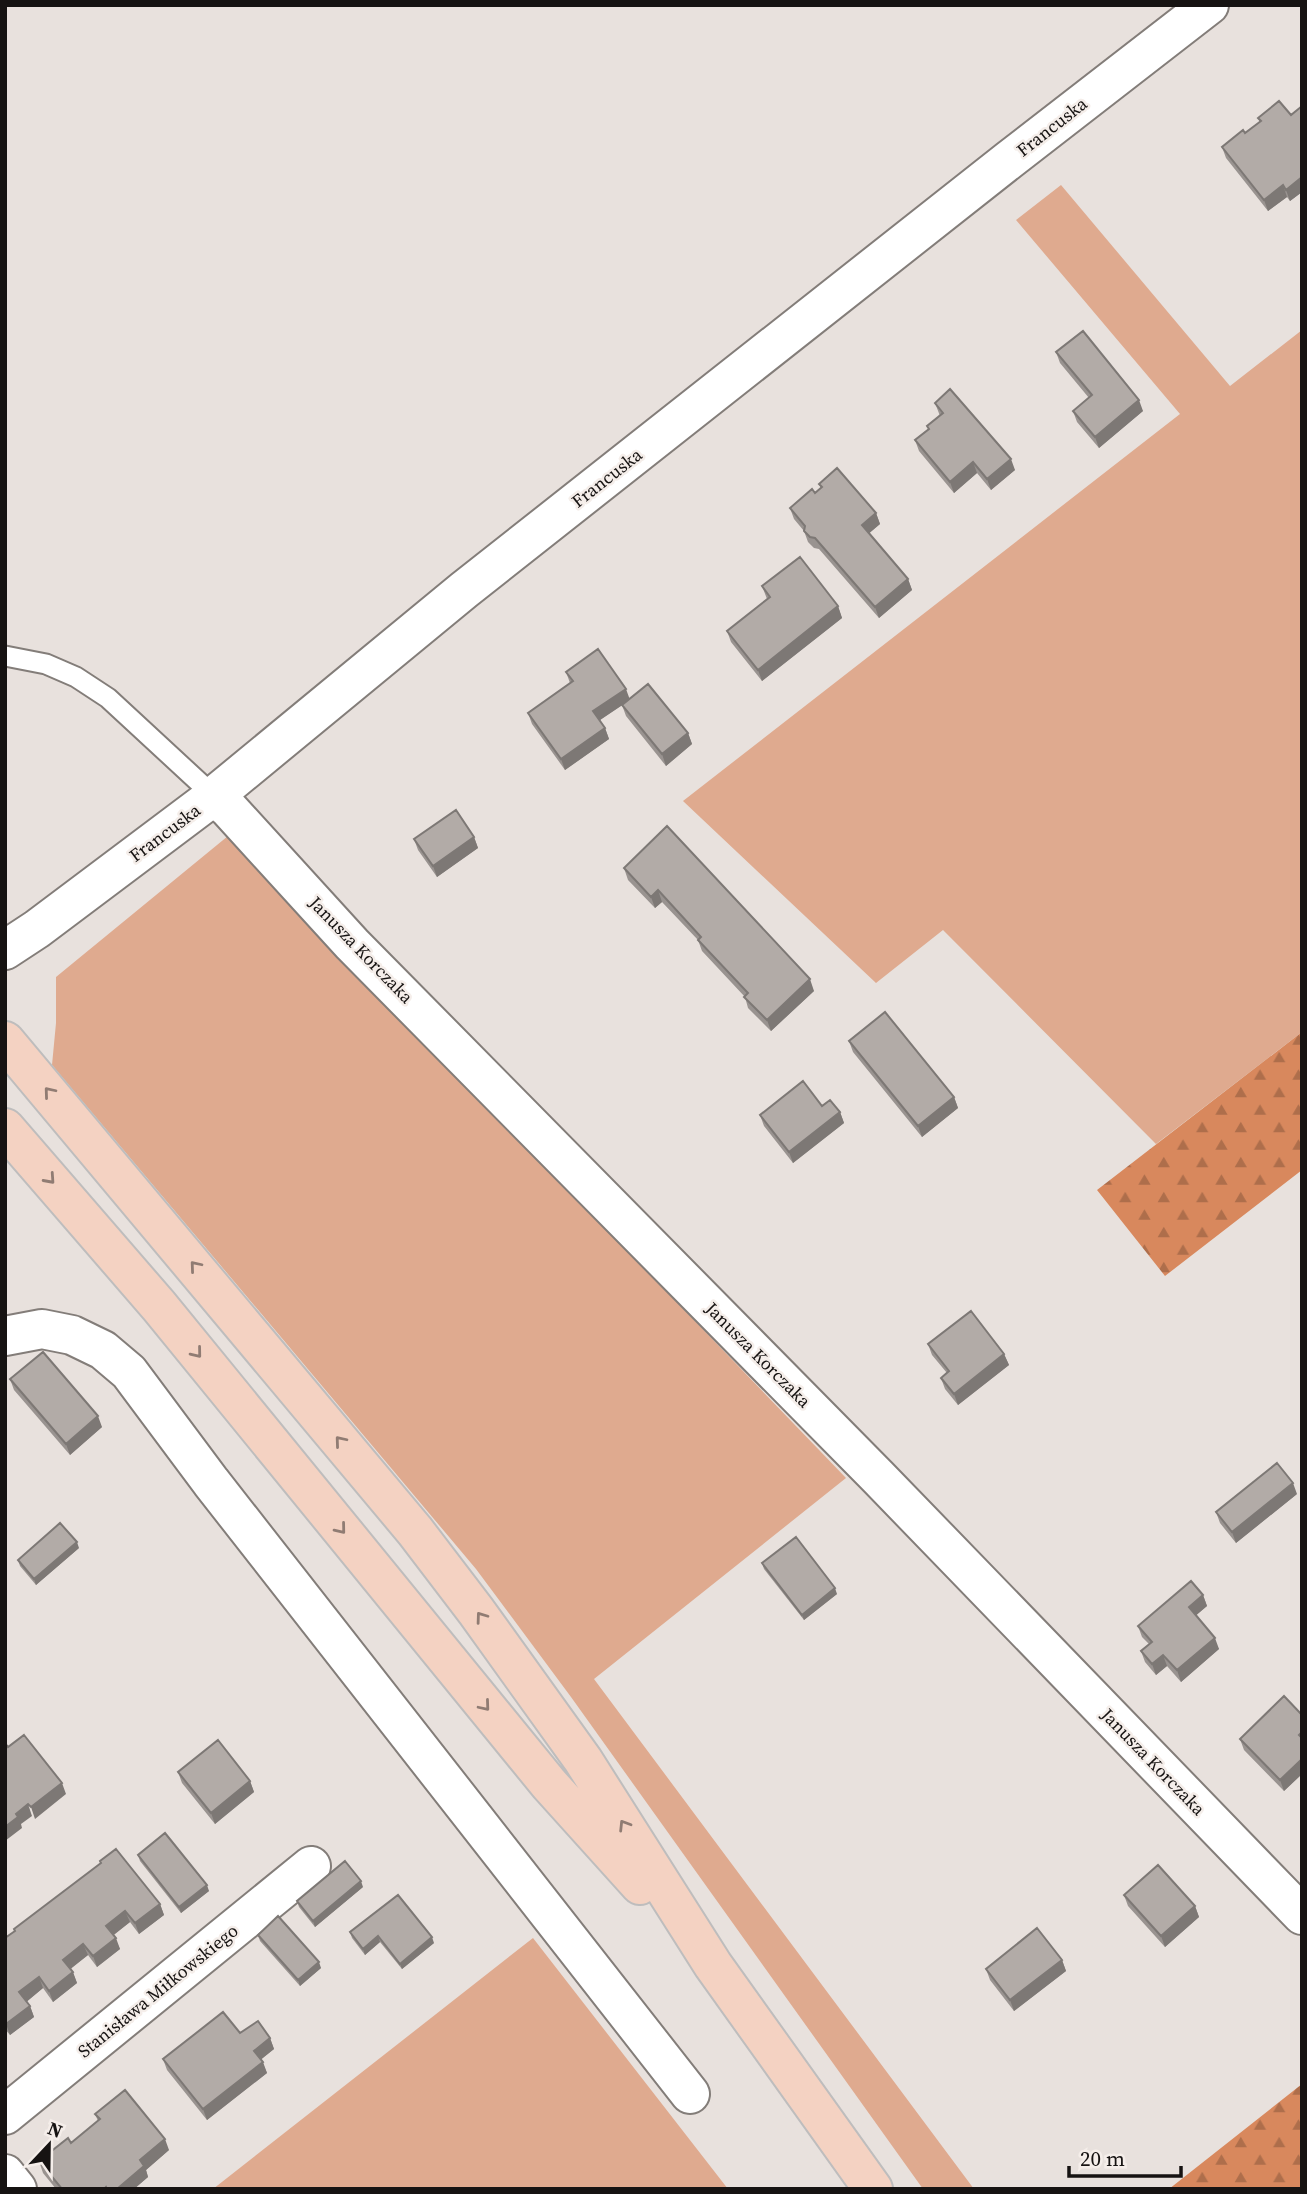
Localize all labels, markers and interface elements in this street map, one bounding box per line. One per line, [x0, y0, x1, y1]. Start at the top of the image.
street label: Francuska [1011, 91, 1093, 162]
street label: Francuska [566, 442, 648, 513]
street label: Francuska [124, 797, 206, 868]
street label: Janusza Korczaka [303, 890, 420, 1009]
one-way arrow [45, 1087, 57, 1100]
one-way arrow [42, 1171, 55, 1184]
one-way arrow [191, 1261, 203, 1274]
street label: Janusza Korczaka [699, 1296, 817, 1414]
one-way arrow [189, 1345, 202, 1357]
one-way arrow [336, 1436, 348, 1449]
one-way arrow [333, 1521, 346, 1533]
one-way arrow [477, 1612, 489, 1625]
one-way arrow [476, 1698, 489, 1710]
street label: Janusza Korczaka [1095, 1702, 1212, 1821]
one-way arrow [619, 1819, 632, 1832]
street label: Stanisława Miłkowskiego [72, 1918, 243, 2063]
north arrow [14, 2110, 84, 2180]
text: N [44, 2115, 67, 2144]
scale bar [1069, 2134, 1181, 2178]
text: 20 m [1080, 2144, 1125, 2173]

